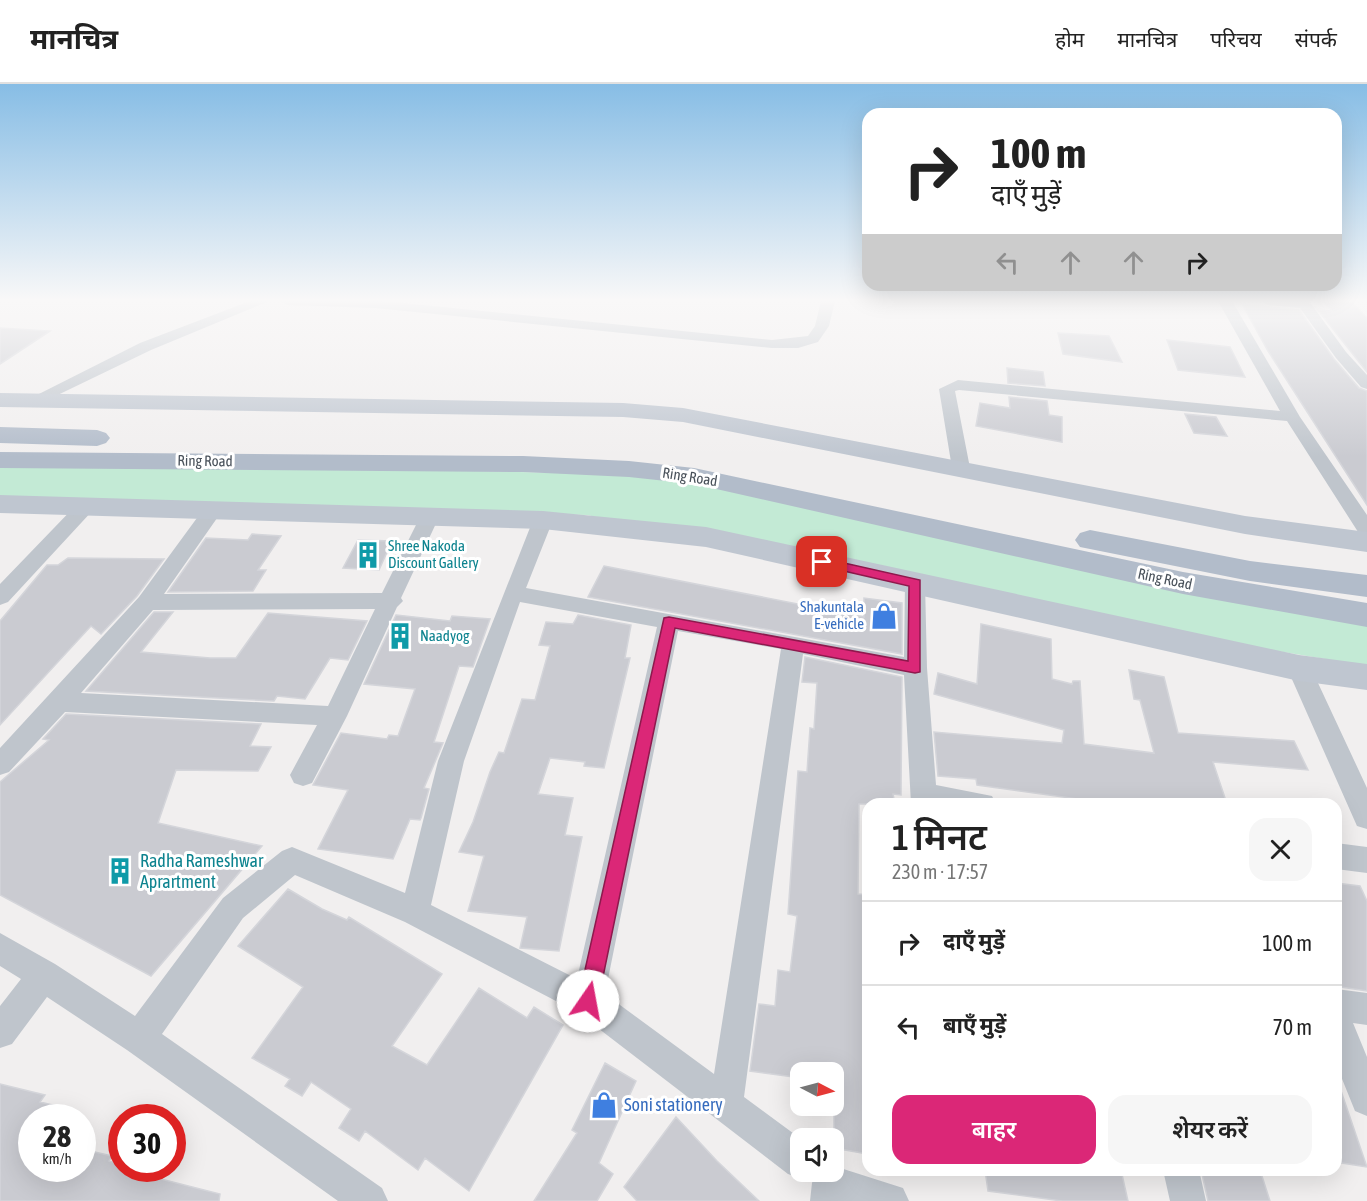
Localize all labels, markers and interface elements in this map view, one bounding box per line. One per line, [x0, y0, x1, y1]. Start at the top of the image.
text: मानचित्र [30, 23, 118, 55]
text: होम [1055, 27, 1084, 51]
text: मानचित्र [1117, 27, 1177, 51]
text: परिचय [1210, 27, 1262, 51]
text: संपर्क [1295, 27, 1337, 51]
text: 100 m [991, 129, 1086, 177]
icon: right [892, 132, 970, 210]
text: दाएँ मुड़ें [991, 179, 1062, 210]
icon: left [991, 246, 1024, 279]
icon: ahead [1054, 246, 1087, 279]
icon: ahead [1117, 246, 1150, 279]
icon: right [1180, 246, 1213, 279]
street label: Ring Road [177, 452, 233, 469]
street label: Ring Road [661, 464, 719, 489]
pin [796, 536, 847, 587]
place label: Shree Nakoda Discount Gallery [388, 537, 479, 571]
building icon: Shree Nakoda Discount Gallery [353, 540, 383, 570]
icon: arrive [805, 545, 838, 578]
street label: Ring Road [1136, 564, 1194, 593]
place label: Shakuntala E-vehicle [800, 598, 864, 632]
shop icon: Shakuntala E-vehicle [869, 601, 899, 631]
building icon: Naadyog [385, 621, 415, 651]
place label: Naadyog [420, 627, 470, 644]
text: 1 मिनट [892, 816, 987, 858]
button: close [1249, 818, 1312, 881]
place label: Radha Rameshwar Aprartment [140, 850, 264, 892]
building icon: Radha Rameshwar Aprartment [105, 856, 135, 886]
text: 230 m · 17:57 [892, 860, 988, 883]
icon: right [892, 927, 925, 960]
text: दाएँ मुड़ें [943, 928, 1005, 954]
text: 100 m [1262, 930, 1312, 956]
position arrow [556, 969, 620, 1033]
icon: left [892, 1011, 925, 1044]
text: बाएँ मुड़ें [943, 1012, 1006, 1038]
text: 70 m [1272, 1014, 1312, 1040]
north arrow [790, 1062, 844, 1116]
map controls [790, 1062, 844, 1182]
shop icon: Soni stationery [589, 1090, 619, 1120]
place label: Soni stationery [624, 1094, 723, 1115]
button: बाहर [892, 1095, 1096, 1164]
button: शेयर करें [1108, 1095, 1312, 1164]
speed limit sign: 30 [108, 1104, 186, 1182]
text: 28 [43, 1119, 71, 1153]
button: sound [790, 1128, 844, 1182]
text: km/h [42, 1150, 72, 1167]

